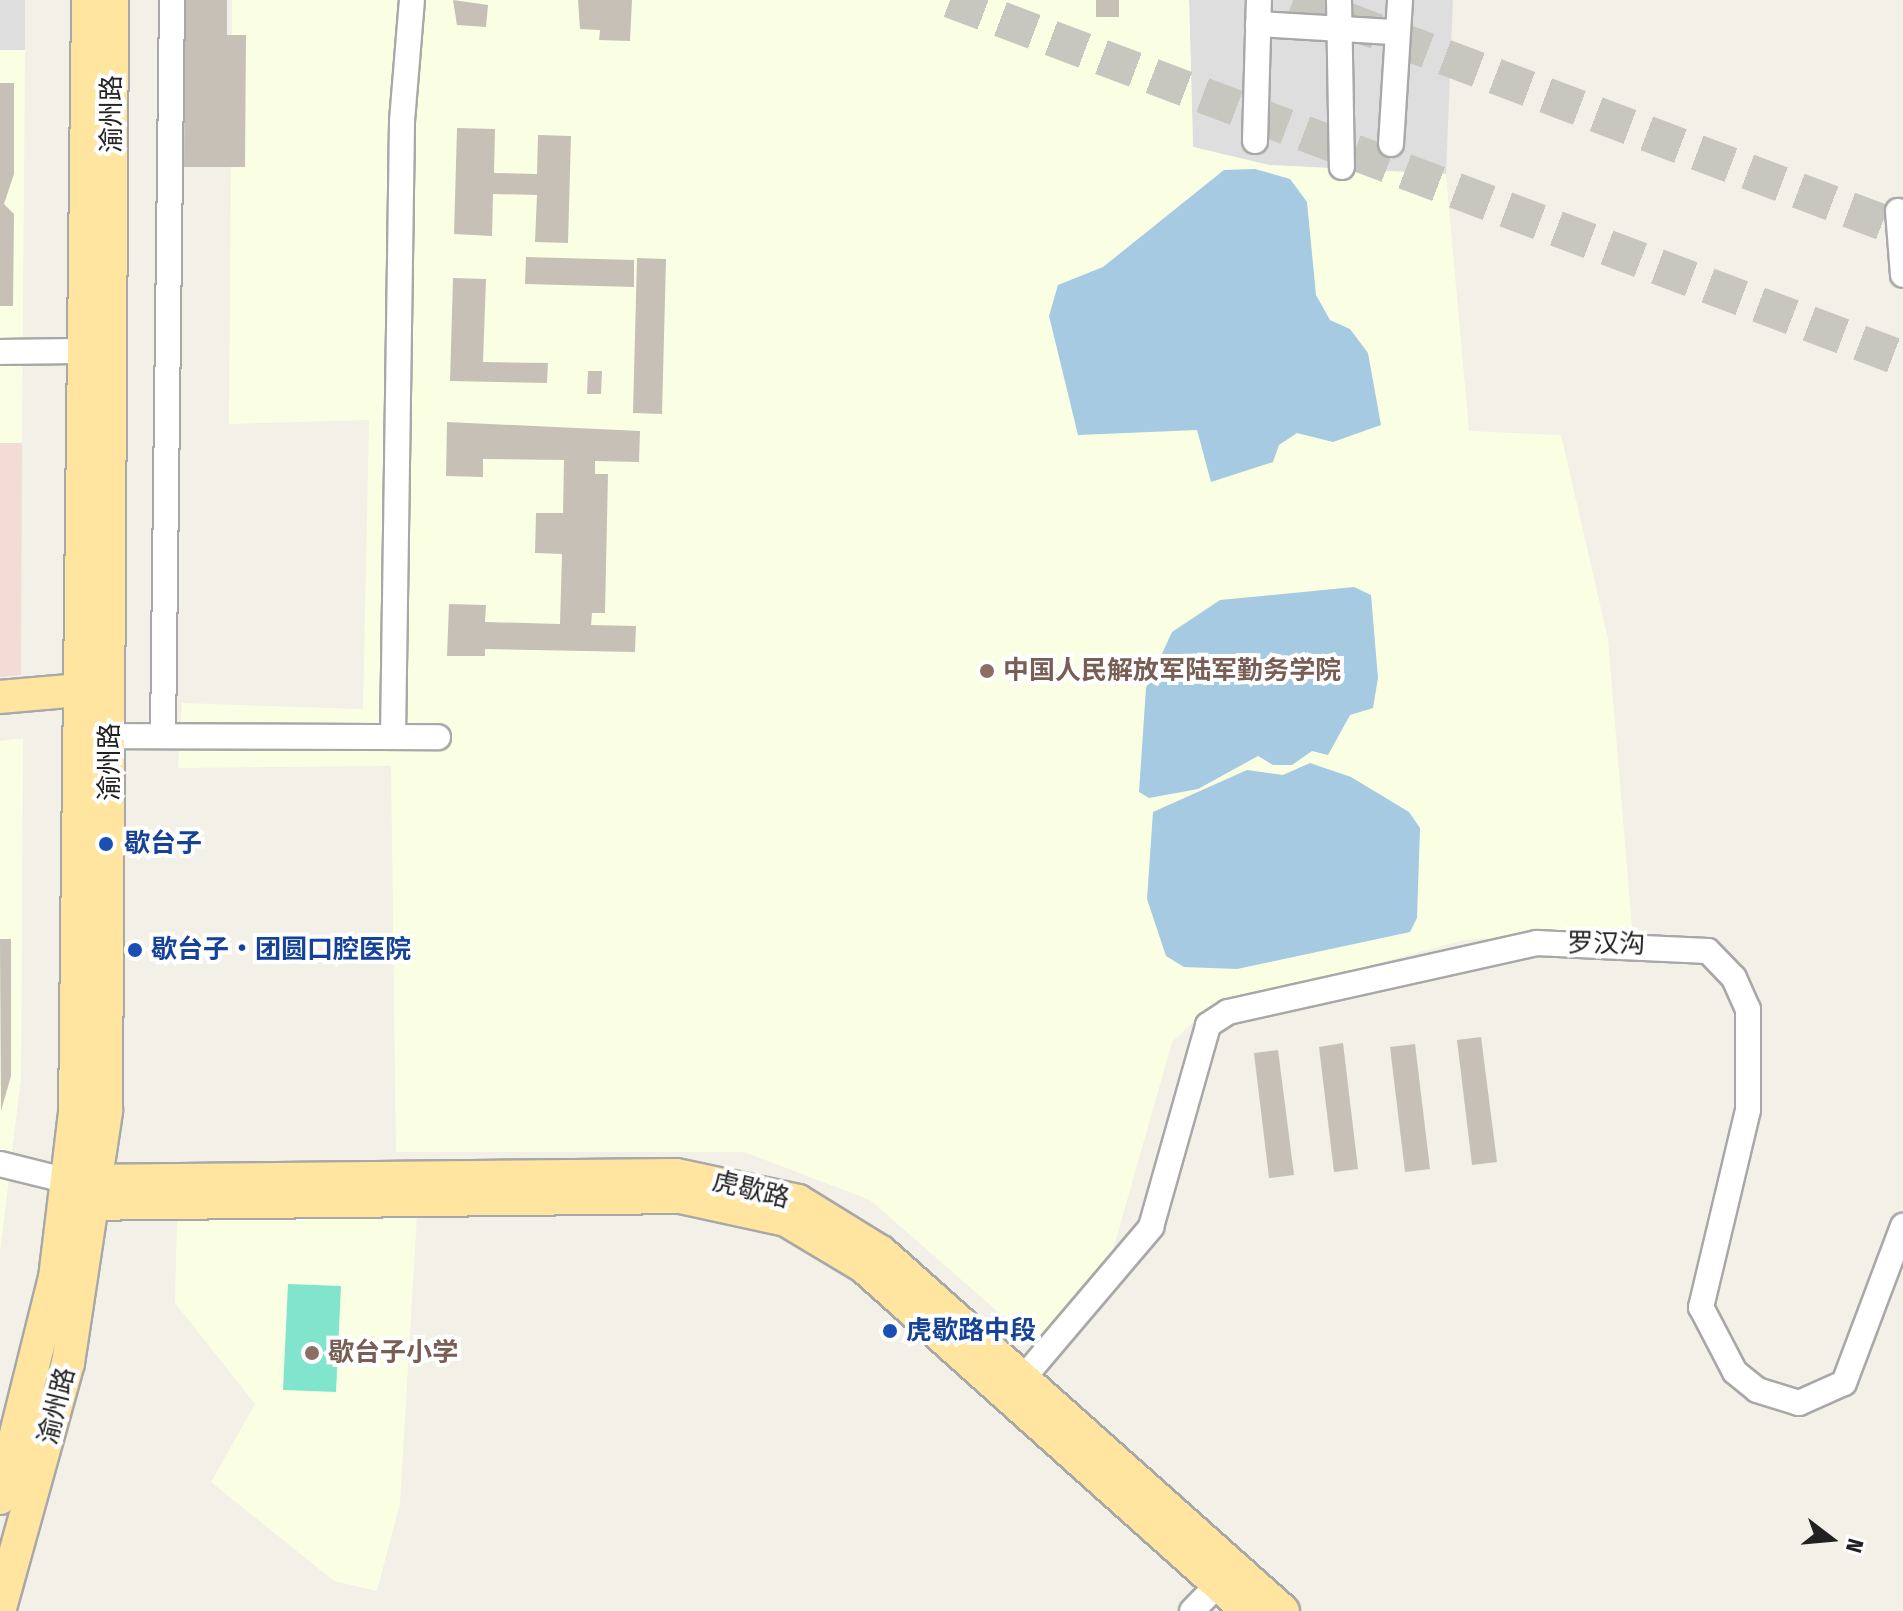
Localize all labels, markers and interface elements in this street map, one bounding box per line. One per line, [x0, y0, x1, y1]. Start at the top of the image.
street label: 渝州路 [96, 75, 128, 153]
place label: 中国人民解放军陆军勤务学院 [1003, 655, 1341, 687]
marker: 中国人民解放军陆军勤务学院 [978, 662, 996, 680]
street label: 渝州路 [94, 723, 126, 801]
place label: 歇台子 [124, 828, 202, 860]
marker: 歇台子 [95, 833, 117, 855]
street label: 罗汉沟 [1567, 928, 1645, 960]
place label: 歇台子‧团圆口腔医院 [151, 934, 411, 966]
marker: 歇台子‧团圆口腔医院 [126, 941, 144, 959]
street label: 虎歇路 [709, 1165, 793, 1215]
place label: 虎歇路中段 [906, 1315, 1036, 1347]
marker: 虎歇路中段 [881, 1322, 899, 1340]
place label: 歇台子小学 [328, 1337, 458, 1369]
marker: 歇台子小学 [303, 1344, 321, 1362]
street label: 渝州路 [32, 1364, 82, 1448]
north arrow [1791, 1499, 1871, 1579]
text: N [1840, 1536, 1869, 1556]

